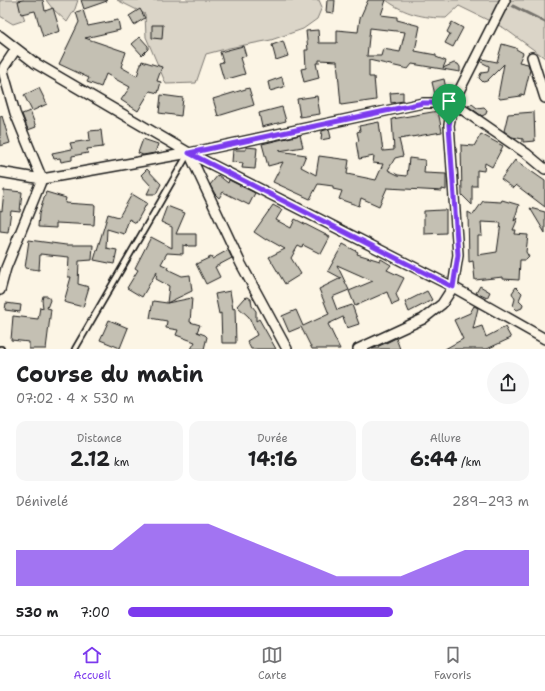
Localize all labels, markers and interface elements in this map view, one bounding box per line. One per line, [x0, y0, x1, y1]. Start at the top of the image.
pin [432, 84, 466, 125]
icon: arrive [438, 90, 460, 112]
text: Course du matin [16, 360, 203, 389]
button: share [487, 362, 529, 404]
text: 07:02 · 4 × 530 m [16, 390, 134, 407]
text: Distance [77, 431, 122, 446]
text: Durée [257, 431, 288, 446]
text: Allure [430, 431, 461, 446]
text: 2.12 [70, 446, 110, 472]
text: 14:16 [248, 446, 297, 472]
text: 6:44 [410, 446, 458, 472]
text: km [110, 455, 129, 470]
text: /km [458, 455, 481, 470]
text: Dénivelé [16, 493, 68, 510]
text: 289–293 m [452, 493, 529, 510]
text: 530 m [16, 604, 58, 621]
text: 7:00 [80, 604, 110, 621]
tab: Accueil [74, 644, 111, 683]
tab: Carte [258, 644, 287, 683]
tab: Favoris [434, 644, 471, 683]

